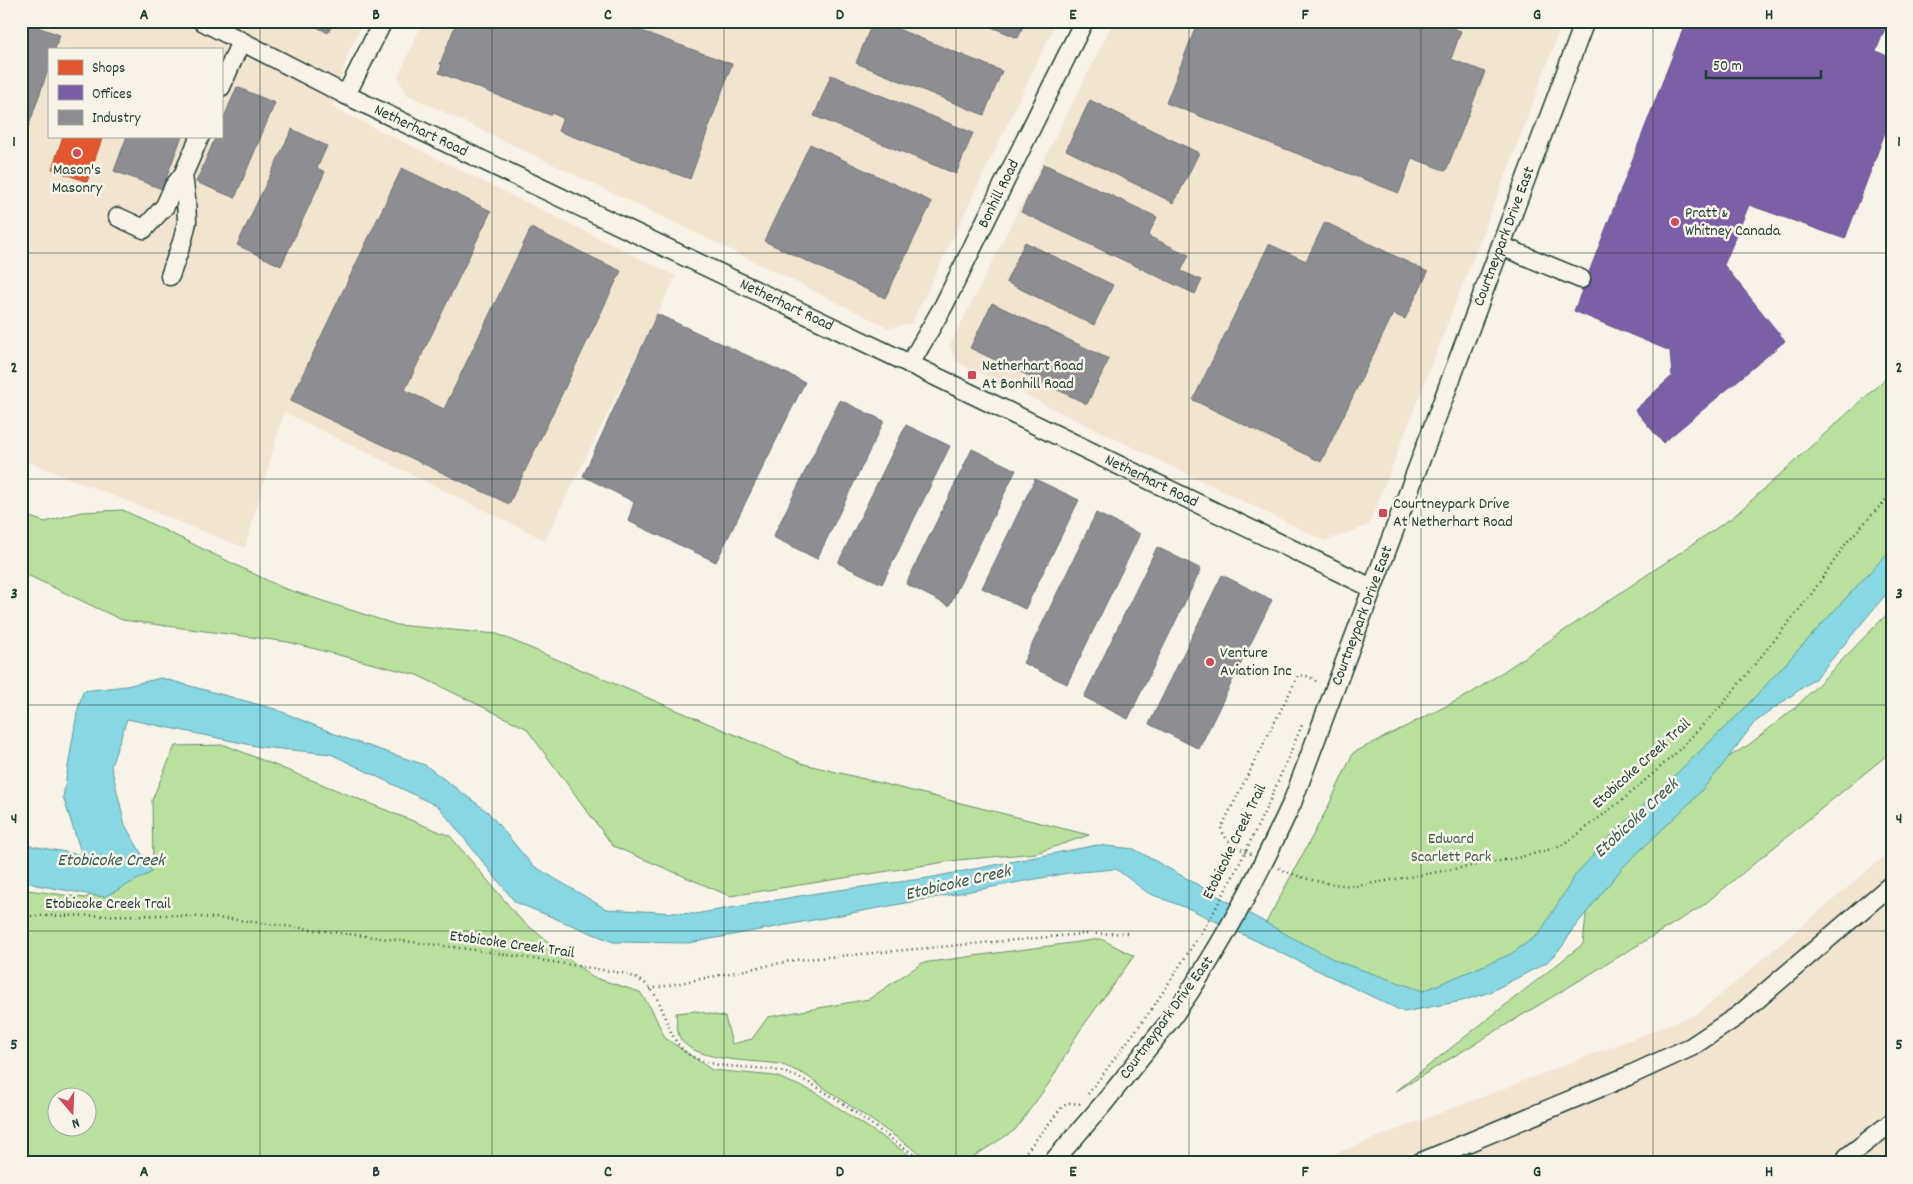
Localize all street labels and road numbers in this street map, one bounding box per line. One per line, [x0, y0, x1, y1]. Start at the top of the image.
street label: Netherhart Road [370, 99, 472, 163]
street label: Bonhill Road [972, 156, 1025, 232]
street label: Courtneypark Drive East [1468, 163, 1541, 310]
street label: Netherhart Road [736, 273, 837, 337]
street label: Netherhart Road [1101, 449, 1202, 514]
street label: Courtneypark Drive East [1325, 542, 1399, 689]
street label: Etobicoke Creek Trail [1588, 713, 1697, 815]
street label: Etobicoke Creek Trail [1197, 780, 1273, 904]
street label: Etobicoke Creek Trail [45, 893, 171, 916]
street label: Etobicoke Creek Trail [448, 925, 576, 965]
street label: Courtneypark Drive East [1114, 951, 1220, 1084]

